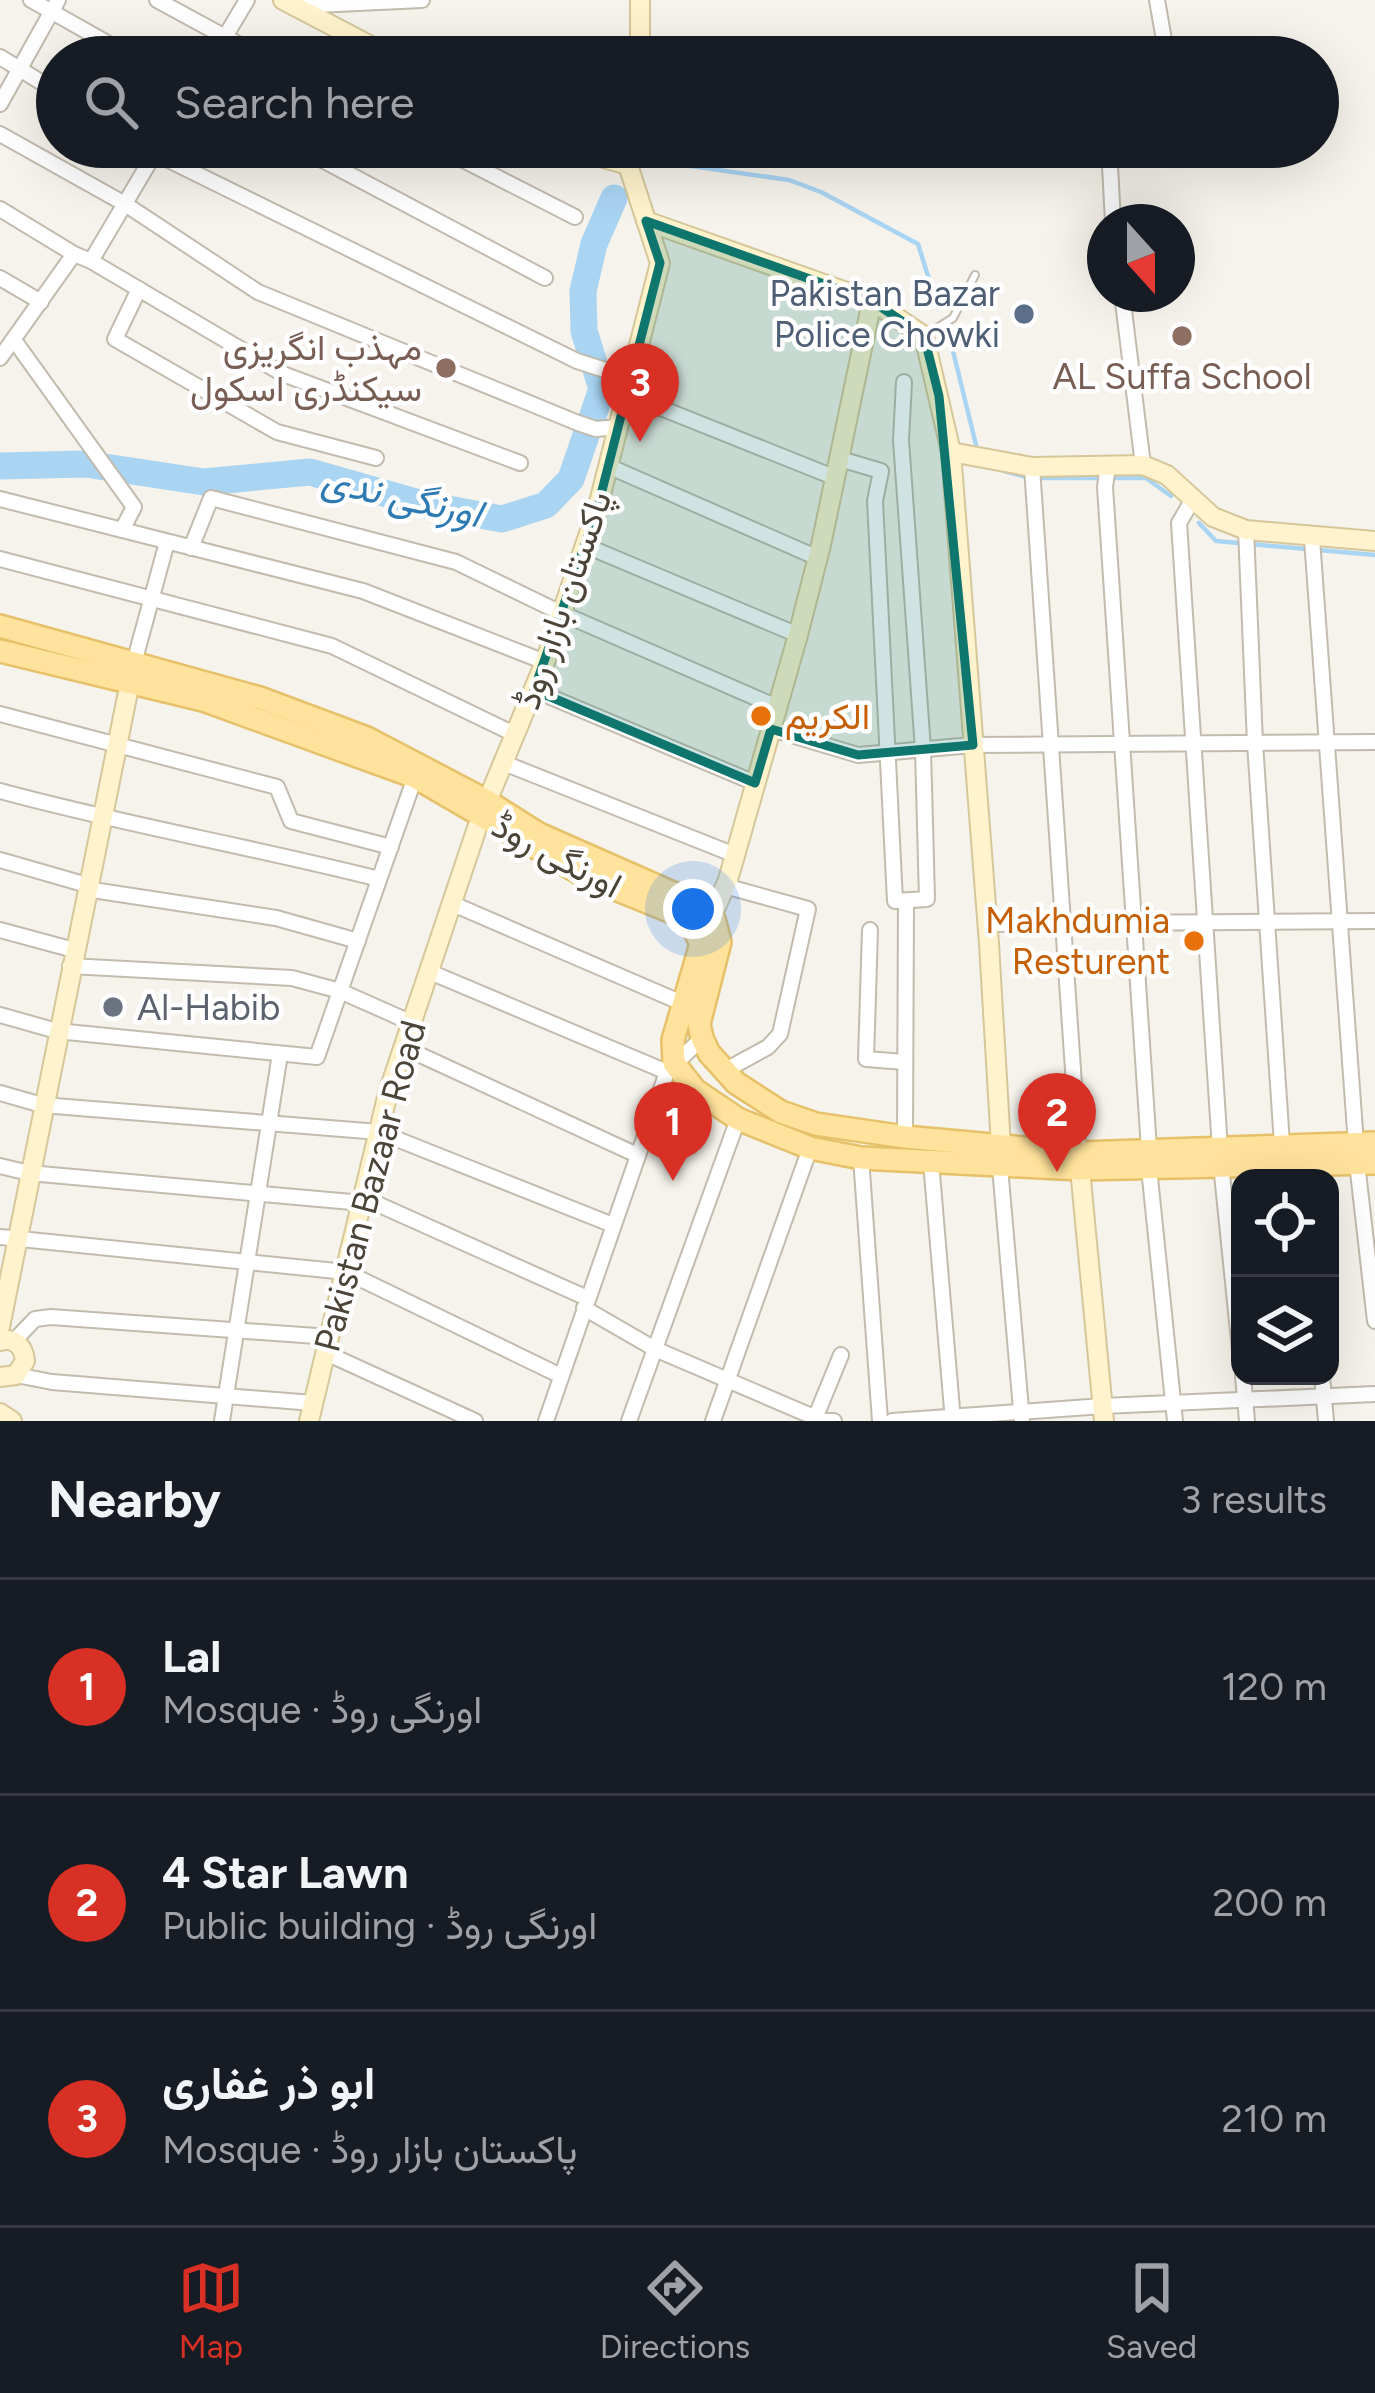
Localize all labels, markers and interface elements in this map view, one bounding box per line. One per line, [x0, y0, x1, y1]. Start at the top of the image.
search box [36, 36, 1339, 168]
icon: search [78, 69, 144, 135]
text: Search here [174, 75, 414, 129]
north arrow [1087, 204, 1195, 312]
place label: Pakistan Bazar Police Chowki [769, 272, 1000, 356]
marker: Pakistan Bazar Police Chowki [1011, 301, 1037, 327]
marker: AL Suffa School [1169, 323, 1195, 349]
place label: مہذب انگریزی سیکنڈری اسکول [190, 326, 422, 411]
pin: 3 [601, 343, 679, 442]
marker: مہذب انگریزی سیکنڈری اسکول [433, 355, 459, 381]
place label: AL Suffa School [1052, 355, 1312, 398]
water label: اورنگی ندی [317, 455, 490, 539]
street label: پاکستان بازار روڈ [506, 485, 623, 716]
place label: الکریم [785, 695, 870, 740]
marker: الکریم [748, 703, 774, 729]
street label: اورنگی روڈ [485, 803, 629, 908]
your location [663, 879, 723, 939]
place label: Makhdumia Resturent [985, 899, 1170, 983]
marker: Makhdumia Resturent [1181, 928, 1207, 954]
place label: Al-Habib [137, 986, 280, 1029]
marker: Al-Habib [100, 994, 126, 1020]
street label: Pakistan Bazaar Road [305, 1016, 435, 1356]
pin: 2 [1018, 1073, 1096, 1172]
pin: 1 [634, 1082, 712, 1181]
map controls [1231, 1169, 1339, 1385]
button: locate [1231, 1169, 1339, 1277]
button: layers [1231, 1277, 1339, 1385]
text: Nearby [48, 1469, 221, 1530]
text: 3 results [1180, 1476, 1327, 1523]
text: Lal [162, 1629, 221, 1683]
text: 1 [79, 1663, 95, 1710]
text: 120 m [1221, 1663, 1327, 1710]
text: Mosque · اورنگی روڈ [162, 1686, 482, 1733]
text: 4 Star Lawn [162, 1845, 409, 1899]
text: 2 [76, 1879, 98, 1926]
text: 200 m [1212, 1879, 1327, 1926]
text: Public building · اورنگی روڈ [162, 1902, 597, 1949]
text: ابو ذر غفاری [162, 2056, 375, 2110]
text: 3 [76, 2095, 98, 2142]
text: 210 m [1221, 2095, 1327, 2142]
text: Mosque · پاکستان بازار روڈ [162, 2126, 578, 2173]
tab: Map [178, 2255, 244, 2366]
tab: Directions [600, 2255, 750, 2366]
tab: Saved [1106, 2255, 1197, 2366]

